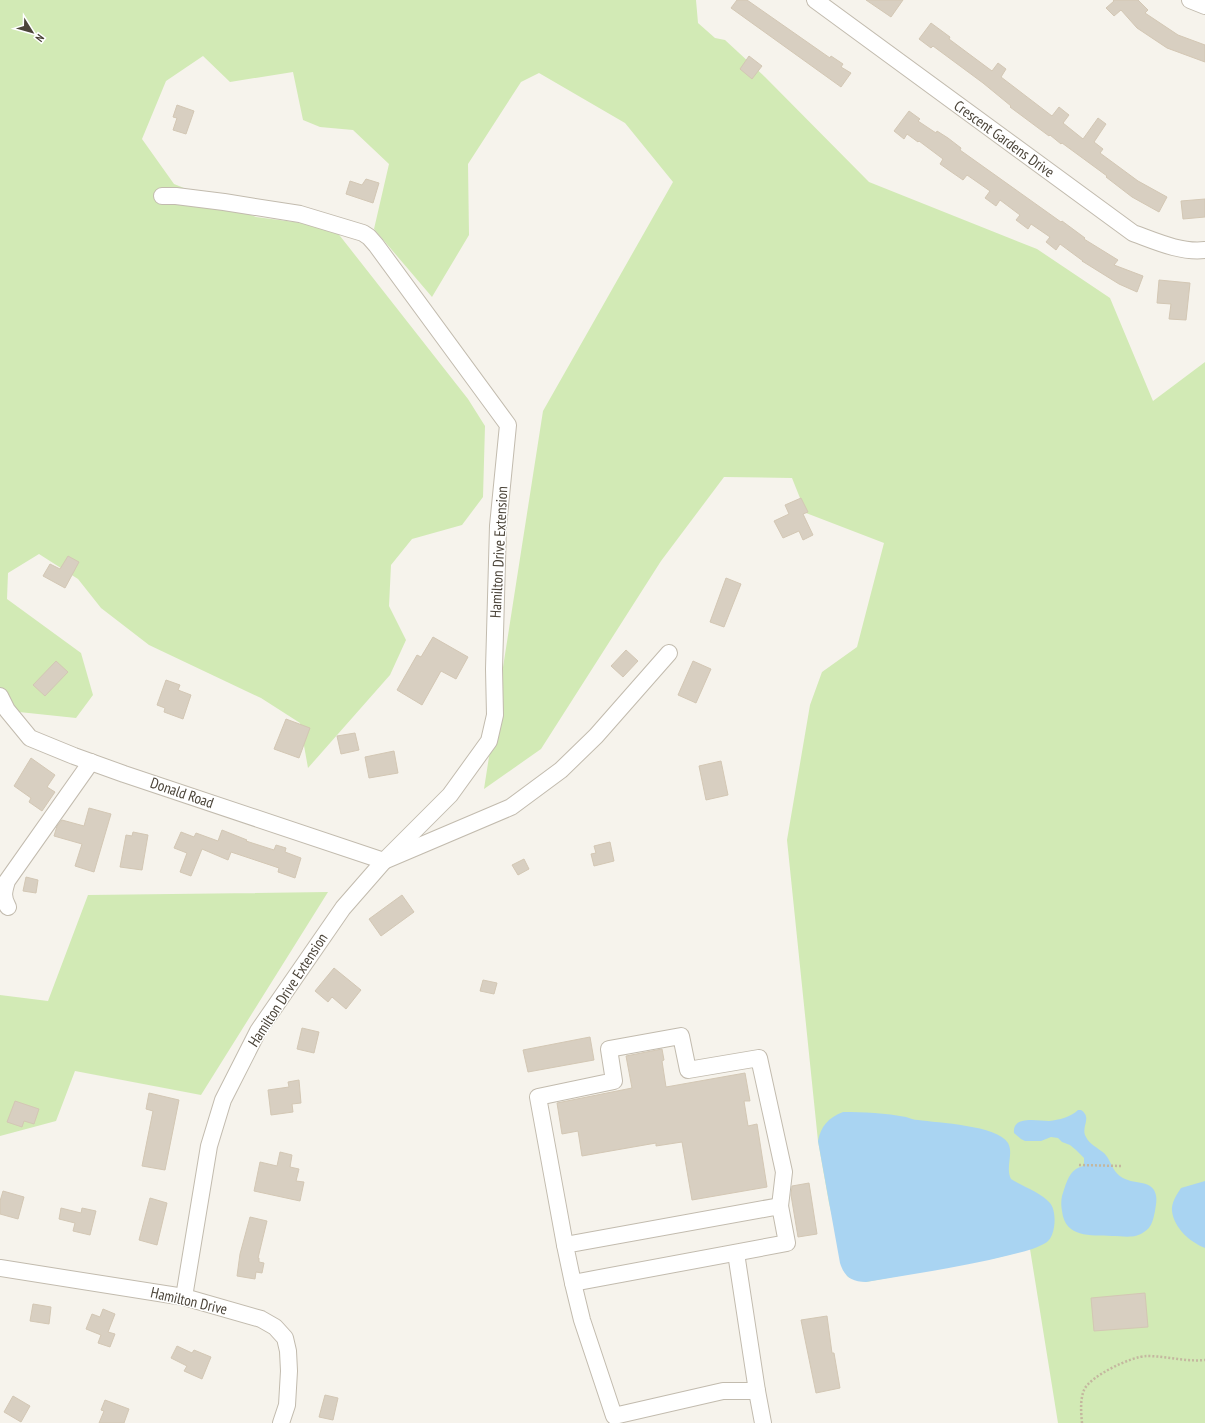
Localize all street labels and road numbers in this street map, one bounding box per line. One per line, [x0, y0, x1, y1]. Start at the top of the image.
street label: Crescent Gardens Drive [950, 96, 1058, 181]
street label: Hamilton Drive Extension [486, 486, 511, 618]
street label: Donald Road [148, 773, 216, 812]
street label: Hamilton Drive Extension [244, 929, 332, 1050]
street label: Hamilton Drive [149, 1282, 229, 1319]

